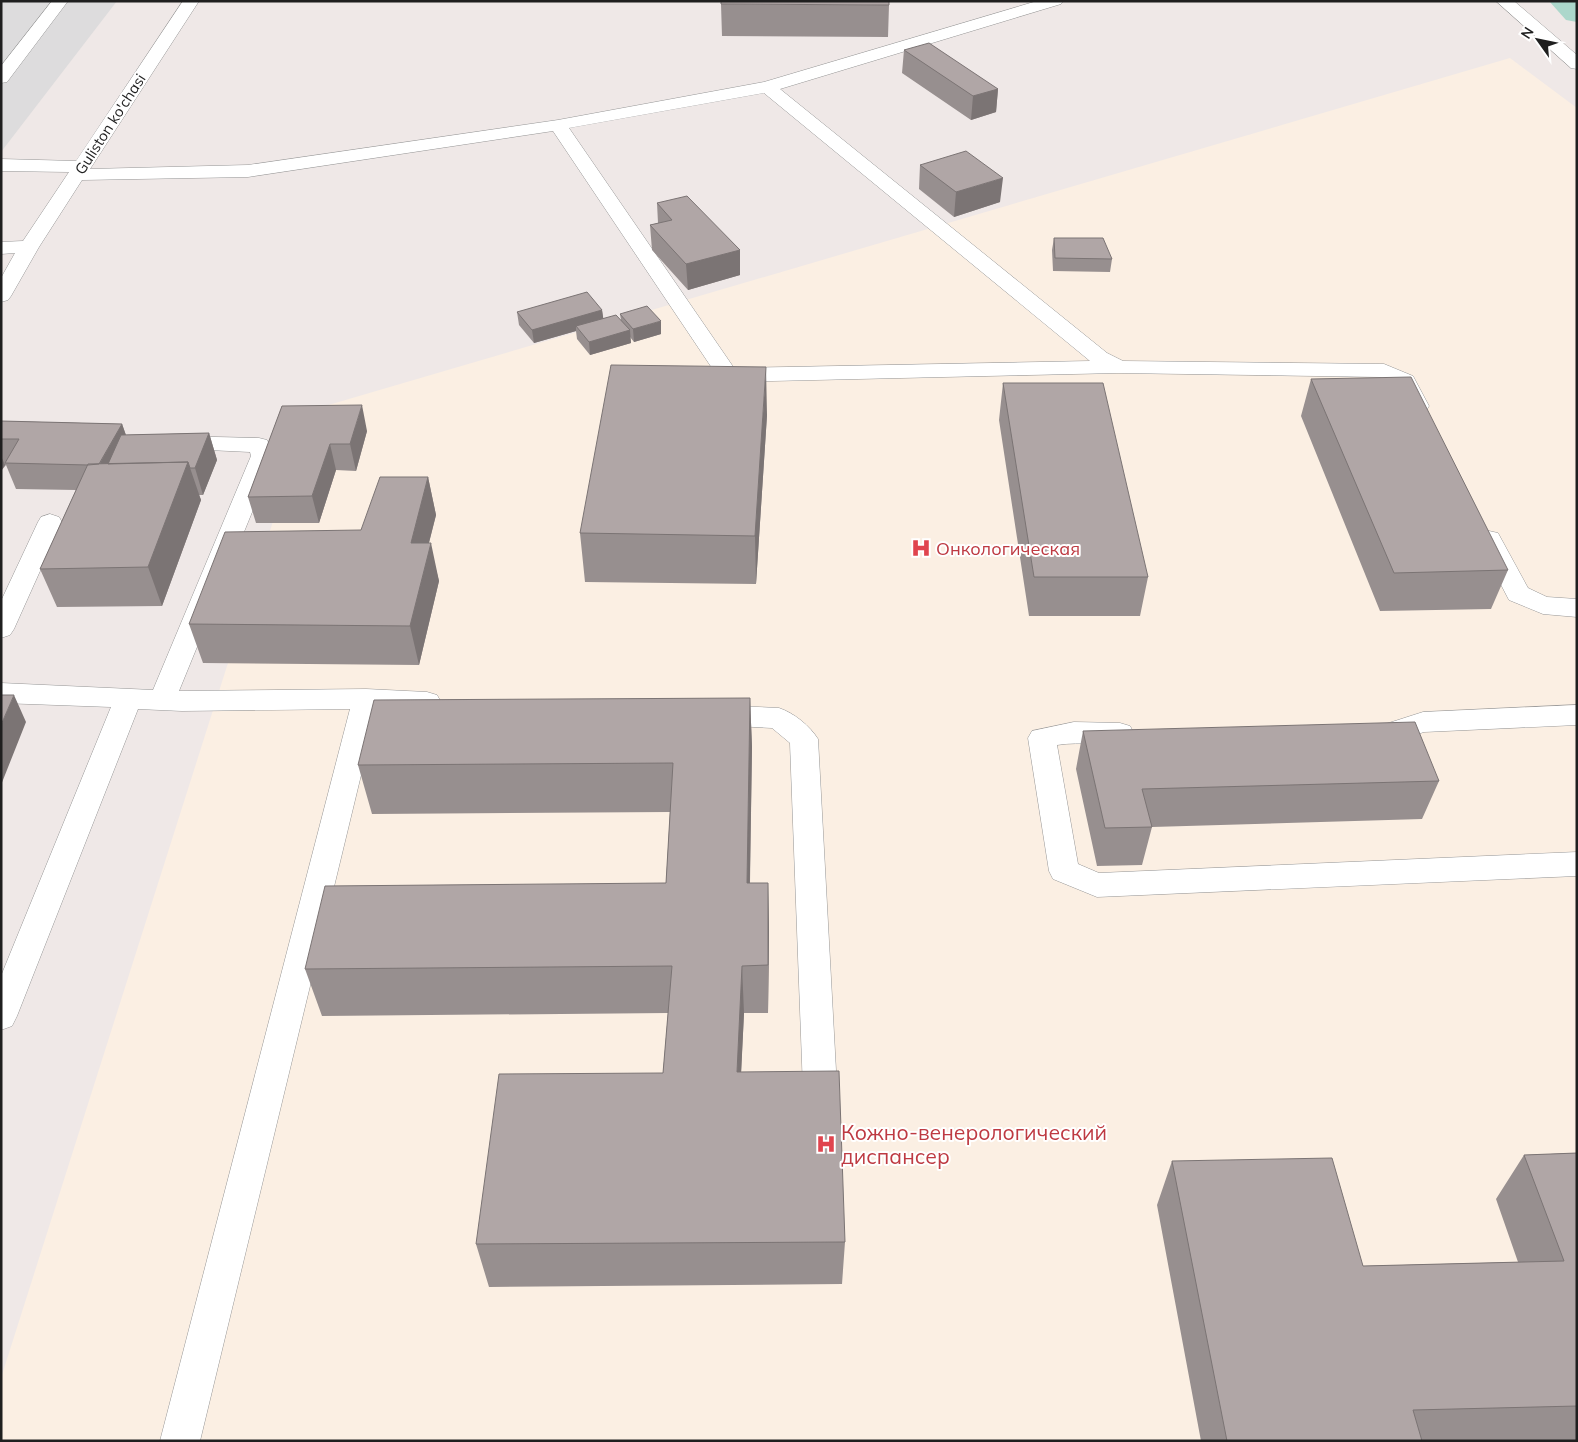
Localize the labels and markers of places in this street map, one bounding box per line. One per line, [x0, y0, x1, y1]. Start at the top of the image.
hospital icon: Онкологическая [910, 537, 932, 559]
place label: Онкологическая [936, 537, 1080, 560]
place label: Кожно-венерологический диспансер [841, 1119, 1107, 1169]
hospital icon: Кожно-венерологический диспансер [815, 1133, 837, 1155]

